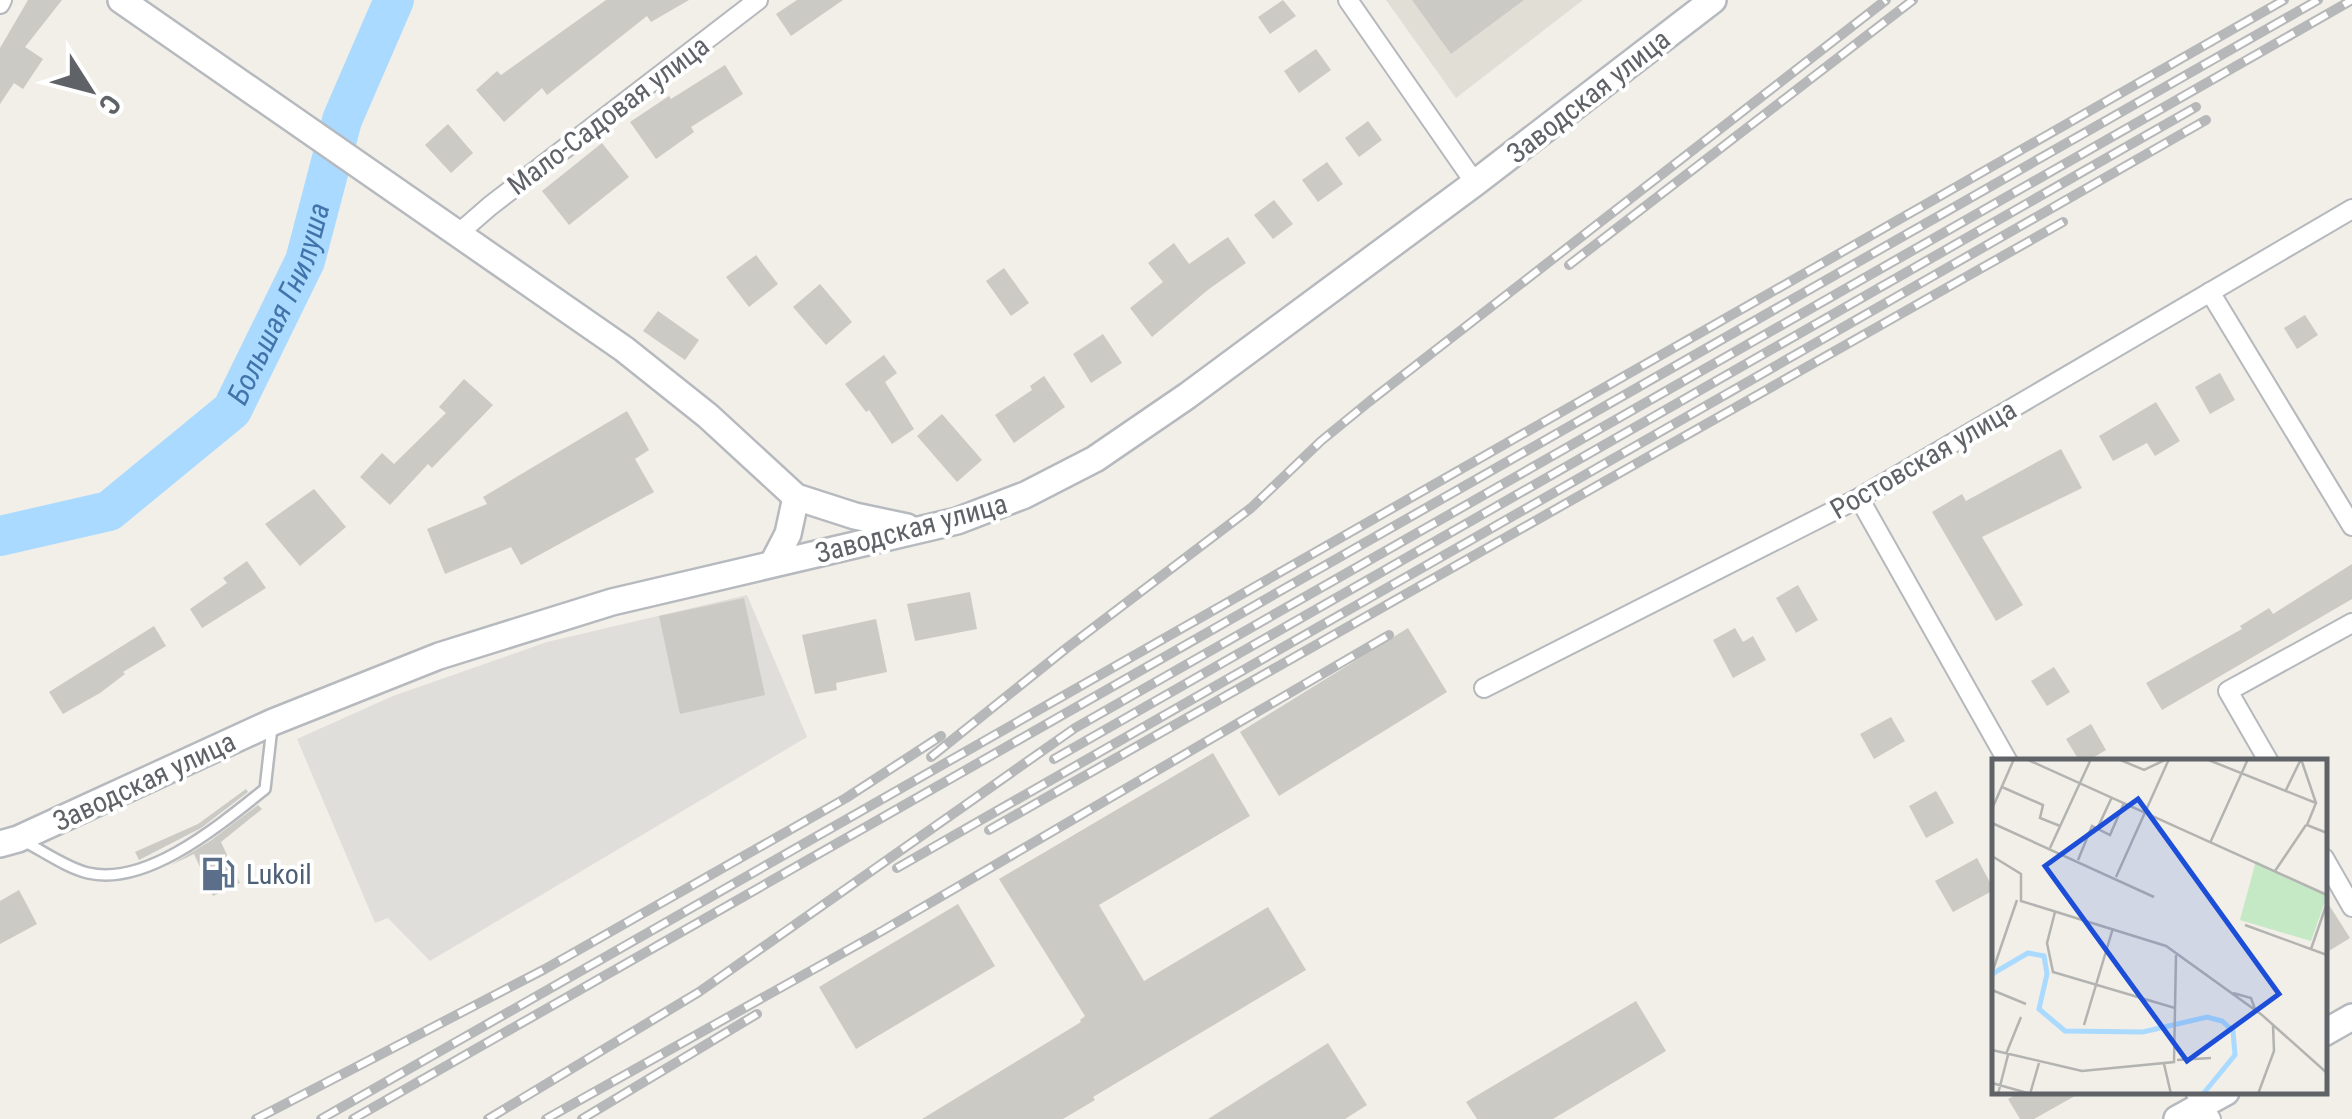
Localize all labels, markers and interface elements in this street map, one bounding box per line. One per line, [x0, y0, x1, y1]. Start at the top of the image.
street label: Заводская улица [1500, 23, 1676, 170]
street label: Мало-Садовая улица [501, 29, 715, 202]
north arrow [40, 40, 140, 140]
text: С [92, 88, 128, 121]
water label: Большая Гнилуша [220, 199, 337, 410]
street label: Ростовская улица [1824, 393, 2022, 526]
street label: Заводская улица [811, 487, 1011, 570]
street label: Заводская улица [48, 725, 241, 838]
inset map [1992, 759, 2327, 1094]
fuel station icon: Lukoil [199, 855, 237, 893]
place label: Lukoil [246, 858, 312, 891]

